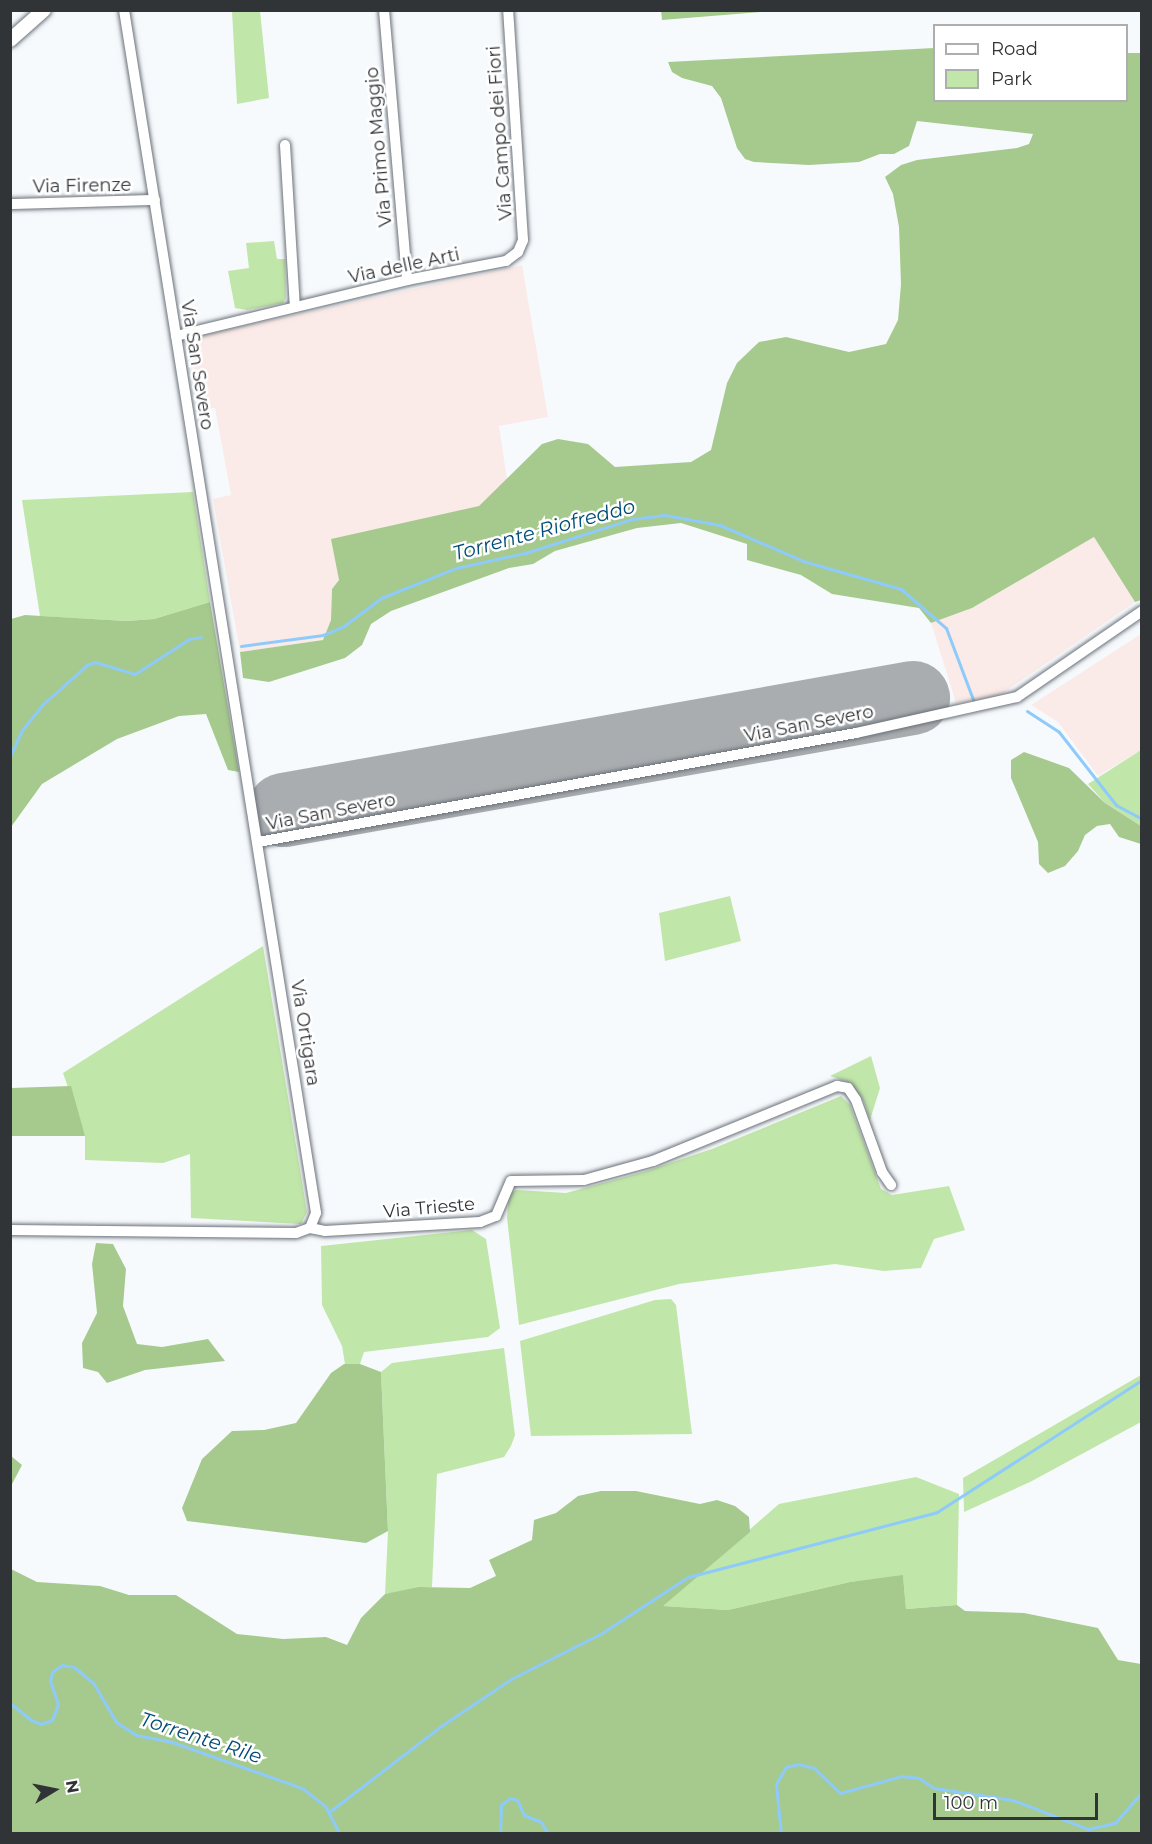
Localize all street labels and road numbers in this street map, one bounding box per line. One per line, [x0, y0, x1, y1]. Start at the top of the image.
street label: Via Campo dei Fiori [483, 45, 517, 221]
street label: Via Primo Maggio [361, 66, 397, 228]
street label: Via Firenze [33, 174, 131, 198]
street label: Via delle Arti [346, 244, 462, 288]
street label: Via San Severo [176, 298, 218, 432]
street label: Via San Severo [742, 701, 876, 747]
street label: Via San Severo [264, 789, 398, 835]
street label: Via Ortigara [286, 978, 324, 1088]
street label: Via Trieste [382, 1193, 476, 1223]

